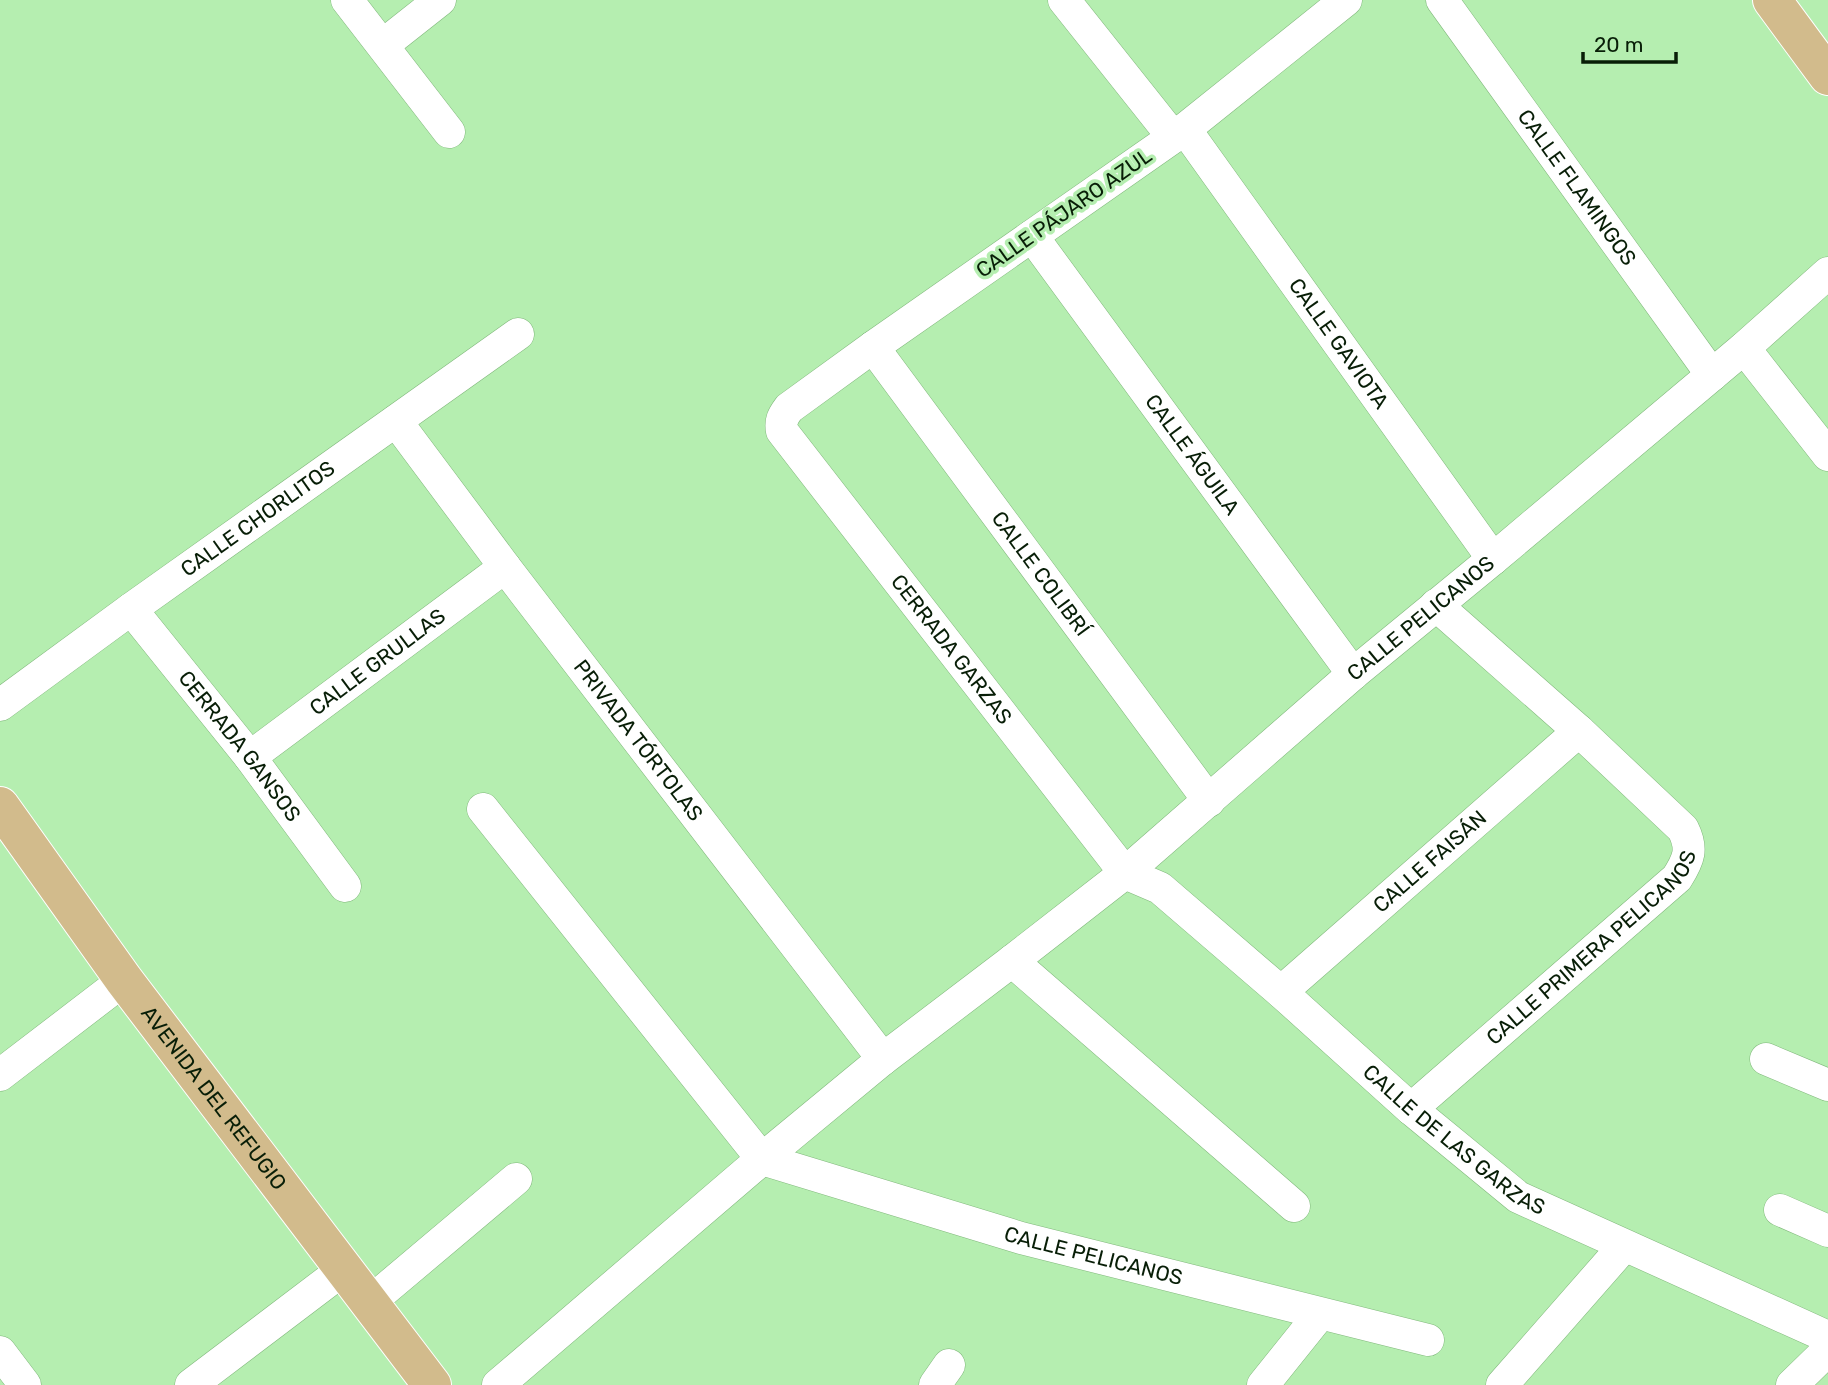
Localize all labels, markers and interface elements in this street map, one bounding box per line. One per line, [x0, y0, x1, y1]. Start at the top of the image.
scale bar [1583, 21, 1676, 65]
text: 20 m [1594, 32, 1643, 57]
street label: CALLE FLAMINGOS [1513, 104, 1642, 270]
street label: CALLE PÁJARO AZUL [971, 142, 1157, 283]
street label: CALLE GAVIOTA [1284, 273, 1394, 413]
street label: CALLE ÁGUILA [1140, 389, 1245, 520]
street label: CALLE CHORLITOS [176, 455, 339, 582]
street label: CALLE COLIBRÍ [987, 506, 1096, 642]
street label: CALLE PELICANOS [1342, 550, 1499, 686]
street label: CERRADA GARZAS [886, 569, 1018, 729]
street label: CALLE GRULLAS [304, 603, 450, 720]
street label: PRIVADA TÓRTOLAS [569, 655, 709, 826]
street label: CERRADA GANSOS [174, 665, 306, 826]
street label: CALLE FAISÁN [1368, 805, 1491, 917]
street label: CALLE PRIMERA PELICANOS [1481, 848, 1701, 1050]
street label: AVENIDA DEL REFUGIO [136, 1001, 292, 1195]
street label: CALLE DE LAS GARZAS [1358, 1059, 1549, 1220]
street label: CALLE PELICANOS [1001, 1221, 1185, 1290]

